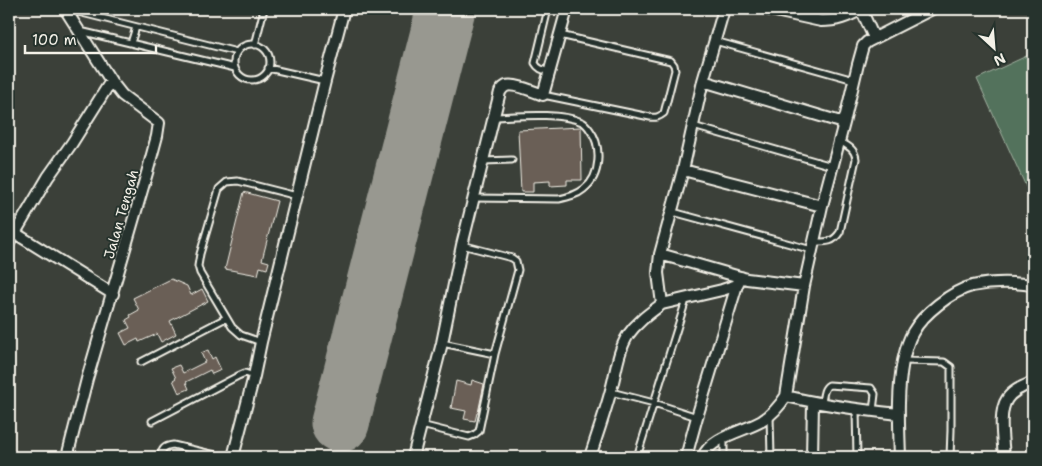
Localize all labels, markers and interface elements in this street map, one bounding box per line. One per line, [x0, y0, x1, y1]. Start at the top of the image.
scale bar [25, 22, 156, 54]
north arrow [970, 22, 1020, 72]
text: 100 m [32, 30, 77, 50]
text: N [991, 49, 1009, 70]
street label: Jalan Tengah [100, 167, 142, 261]

